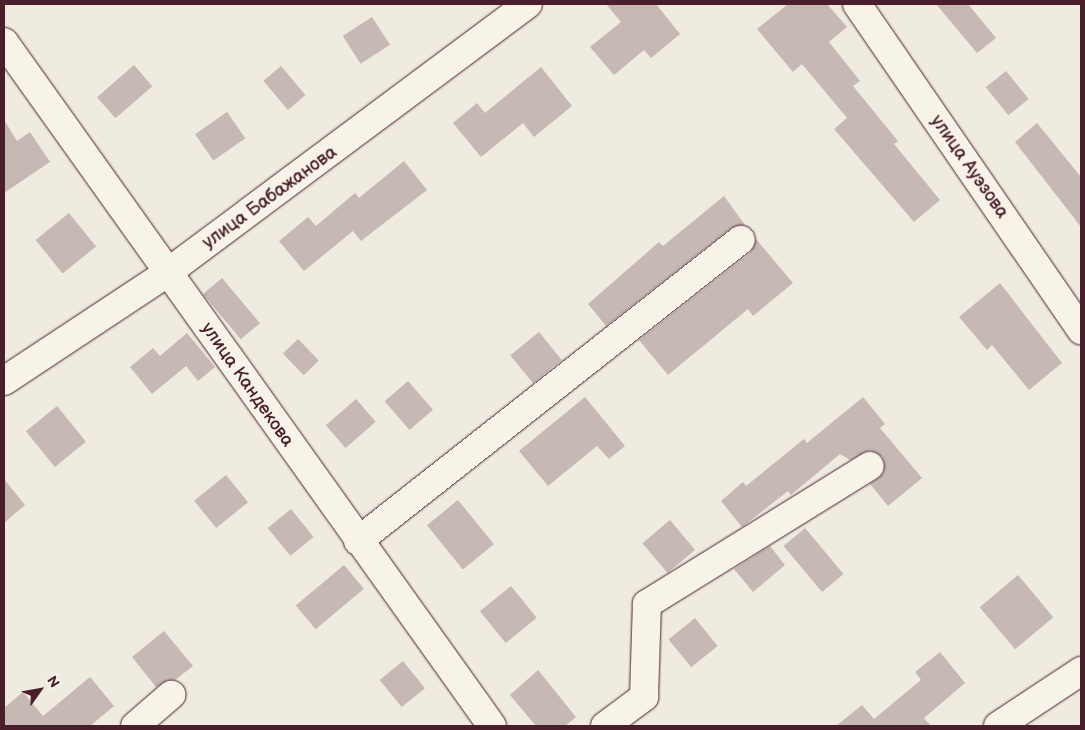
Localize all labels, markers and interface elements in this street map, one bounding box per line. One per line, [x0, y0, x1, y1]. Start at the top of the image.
street label: улица Ауэзова [925, 111, 1013, 223]
street label: улица Бабажанова [199, 142, 341, 254]
street label: улица Кандекова [196, 319, 298, 451]
north arrow [15, 665, 65, 715]
text: N [43, 673, 63, 691]

